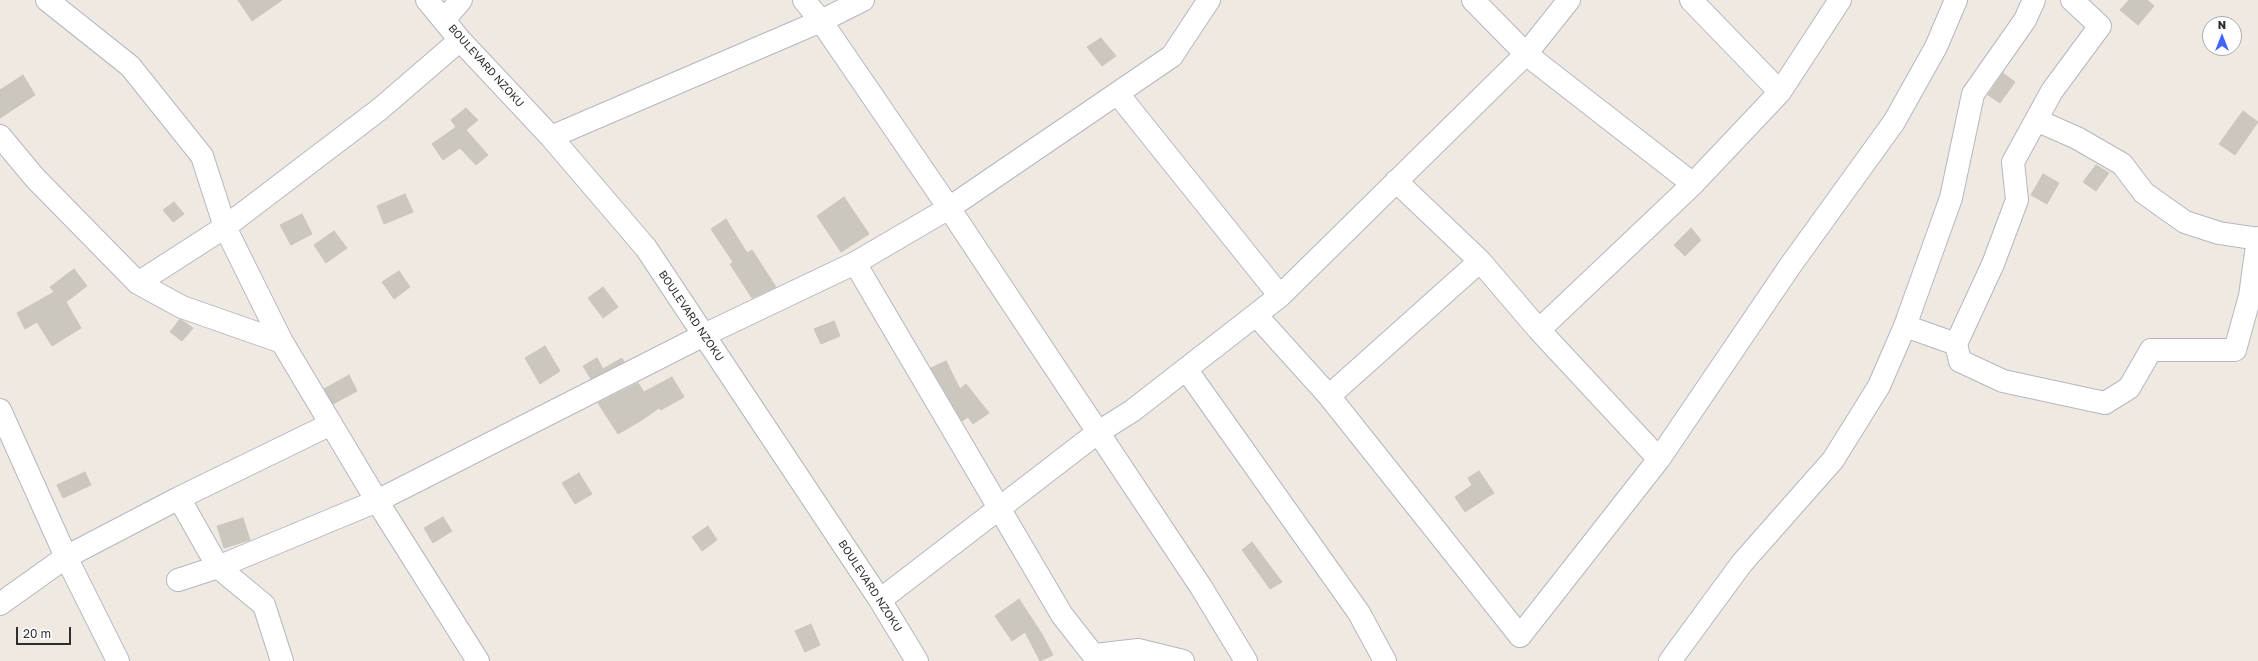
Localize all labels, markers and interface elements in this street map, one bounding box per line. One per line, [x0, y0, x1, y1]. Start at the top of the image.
north arrow [2202, 16, 2242, 56]
text: N [2218, 18, 2226, 31]
street label: BOULEVARD NZOKU [445, 22, 527, 110]
street label: BOULEVARD NZOKU [656, 268, 726, 364]
street label: BOULEVARD NZOKU [835, 538, 905, 634]
scale bar [18, 619, 73, 645]
text: 20 m [23, 626, 51, 641]

